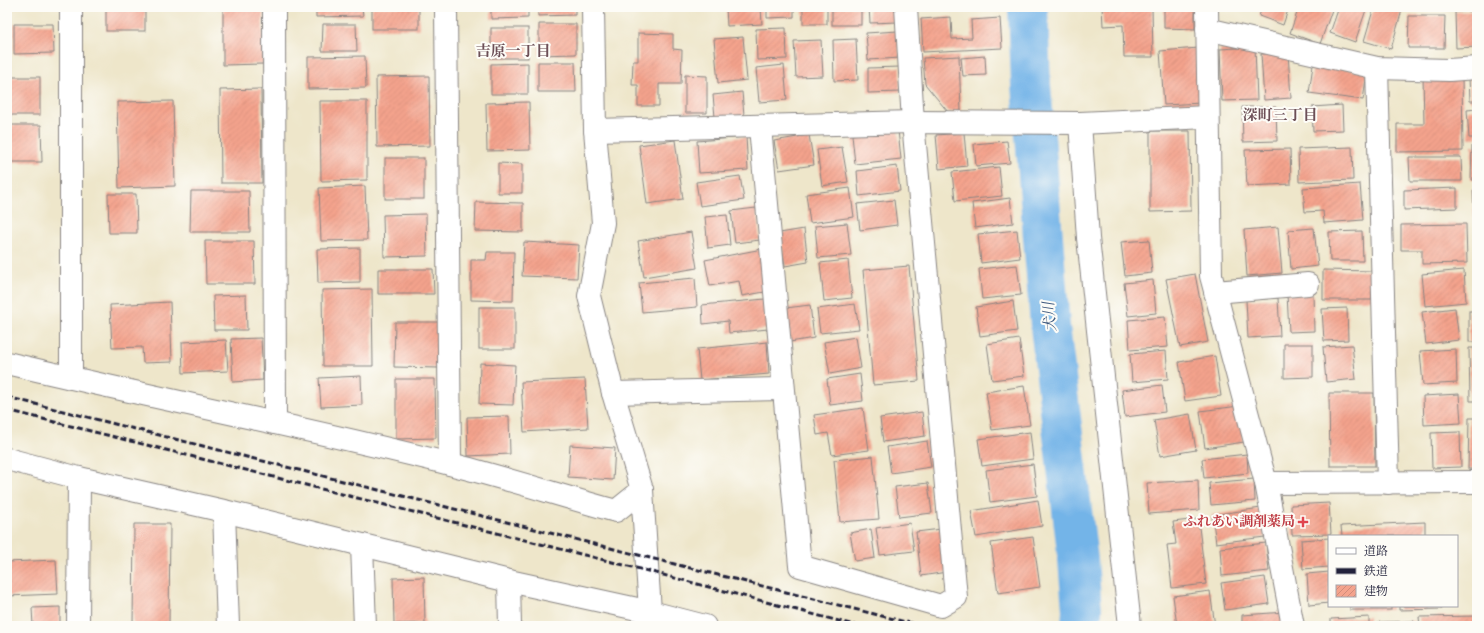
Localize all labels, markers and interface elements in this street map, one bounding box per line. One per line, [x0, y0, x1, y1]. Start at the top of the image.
district label: 吉原一丁目 [475, 42, 551, 61]
district label: 深町三丁目 [1242, 106, 1318, 125]
water label: 犬川 [1039, 299, 1061, 333]
place label: ふれあい調剤薬局 [1183, 513, 1295, 531]
marker: ふれあい調剤薬局 [1298, 517, 1308, 527]
legend [1328, 535, 1458, 607]
text: 道路 [1364, 544, 1388, 559]
text: 鉄道 [1363, 564, 1388, 579]
text: 建物 [1364, 584, 1388, 599]

